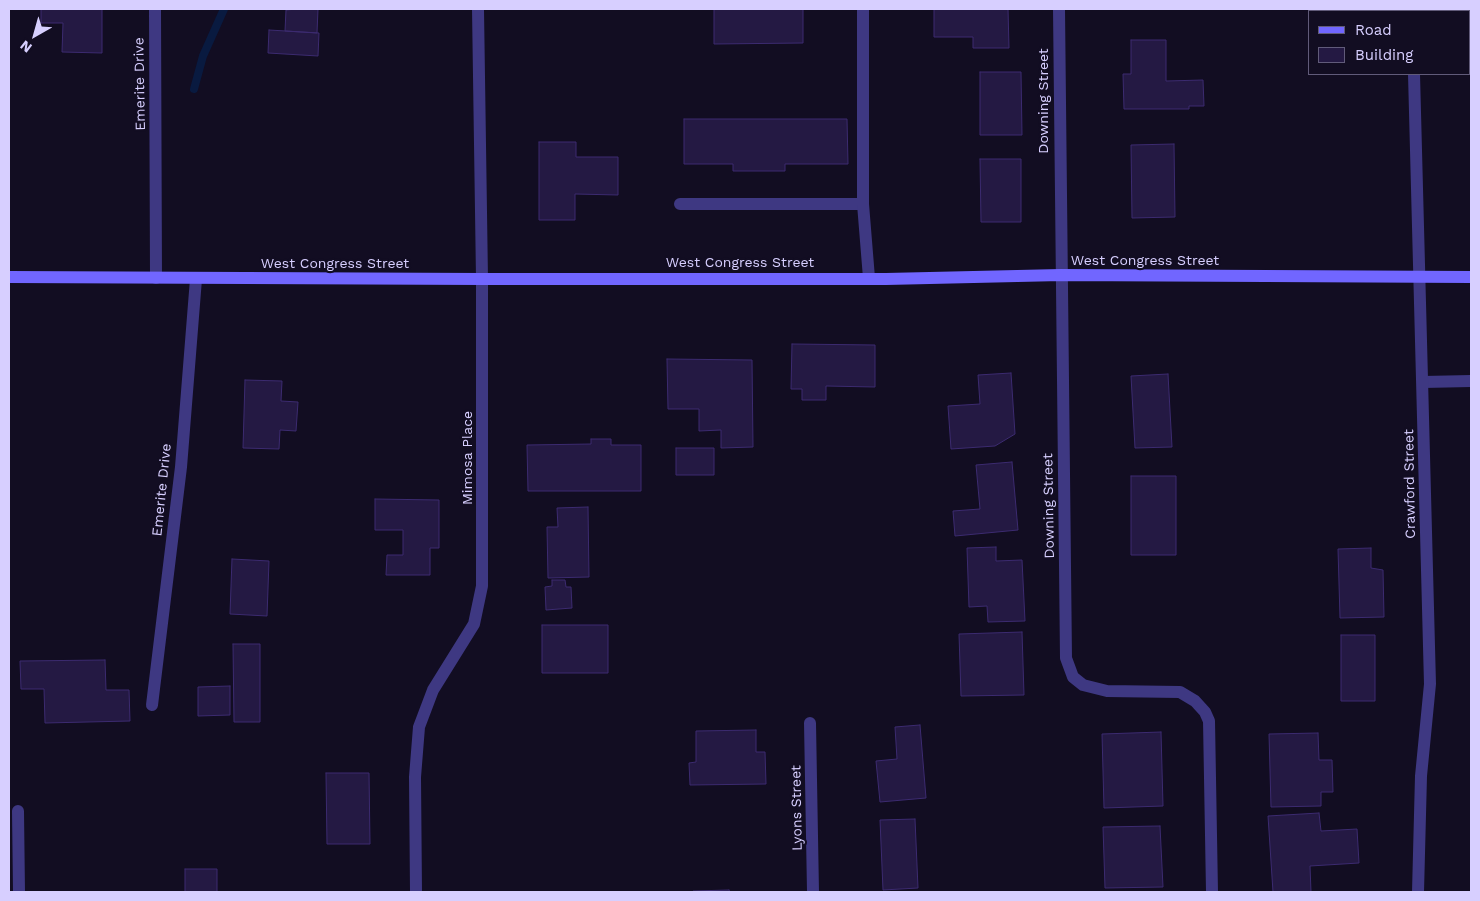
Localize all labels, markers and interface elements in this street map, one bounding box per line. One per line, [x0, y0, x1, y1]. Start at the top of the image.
north arrow [10, 10, 60, 60]
legend [1308, 10, 1470, 75]
text: Road [1355, 21, 1392, 39]
text: N [17, 37, 35, 56]
street label: Emerite Drive [131, 37, 149, 131]
text: Building [1355, 46, 1413, 64]
street label: Downing Street [1036, 48, 1052, 154]
street label: West Congress Street [1071, 253, 1219, 269]
street label: West Congress Street [666, 255, 814, 271]
street label: West Congress Street [261, 256, 409, 272]
street label: Mimosa Place [460, 411, 476, 505]
street label: Crawford Street [1401, 429, 1419, 539]
street label: Emerite Drive [149, 443, 175, 537]
street label: Downing Street [1040, 453, 1058, 559]
street label: Lyons Street [788, 765, 806, 851]

